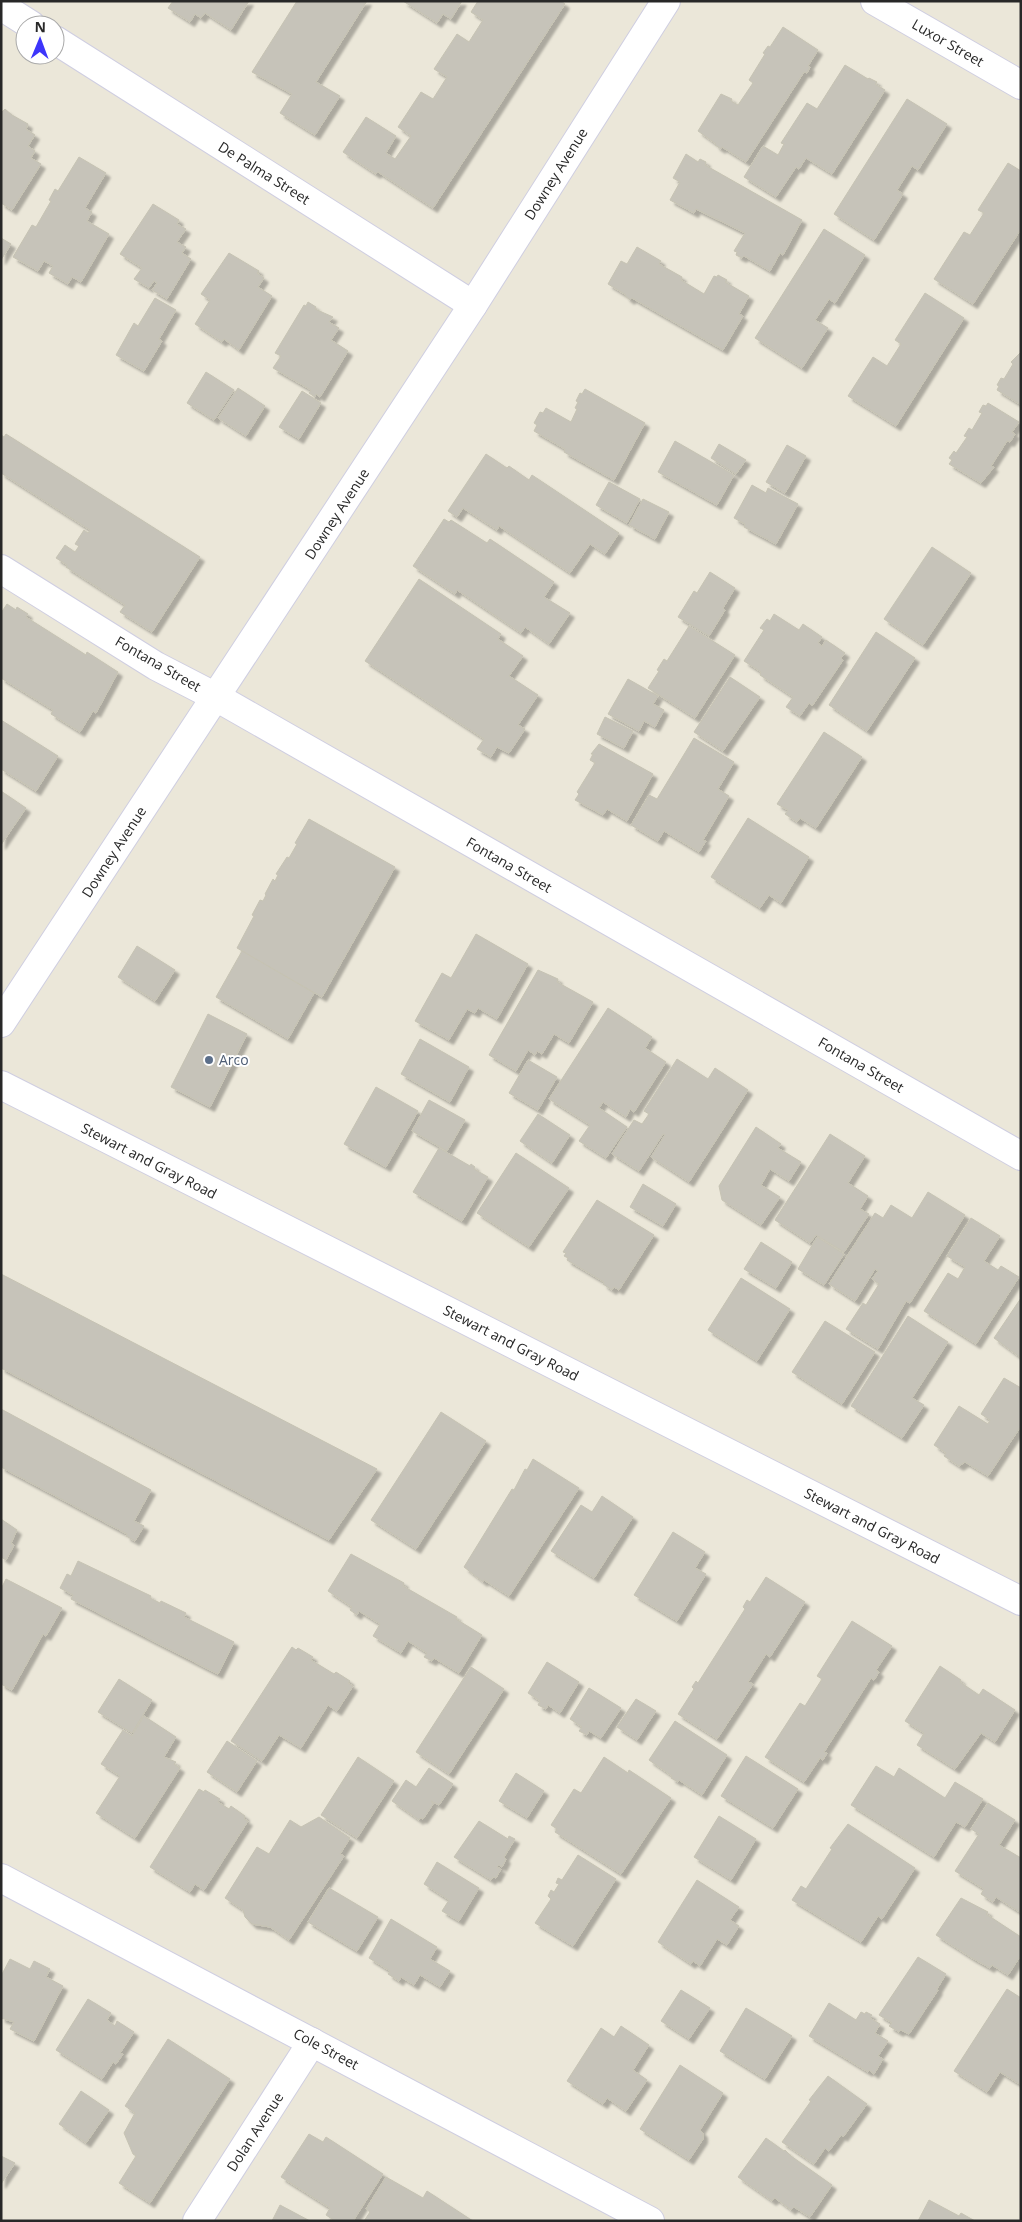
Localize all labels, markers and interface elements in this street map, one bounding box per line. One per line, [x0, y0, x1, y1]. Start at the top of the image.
street label: Luxor Street [909, 14, 988, 71]
north arrow [15, 15, 65, 65]
text: N [34, 17, 46, 36]
street label: Downey Avenue [520, 124, 592, 223]
street label: De Palma Street [215, 137, 314, 208]
street label: Downey Avenue [300, 464, 373, 563]
street label: Fontana Street [112, 631, 205, 696]
street label: Downey Avenue [77, 802, 150, 901]
street label: Fontana Street [463, 832, 556, 897]
street label: Fontana Street [815, 1032, 908, 1097]
place label: Arco [219, 1050, 249, 1069]
marker: Arco [203, 1054, 215, 1066]
street label: Stewart and Gray Road [78, 1118, 220, 1203]
street label: Stewart and Gray Road [440, 1300, 582, 1385]
street label: Stewart and Gray Road [801, 1483, 943, 1568]
street label: Cole Street [290, 2023, 362, 2074]
street label: Dolan Avenue [222, 2088, 287, 2175]

